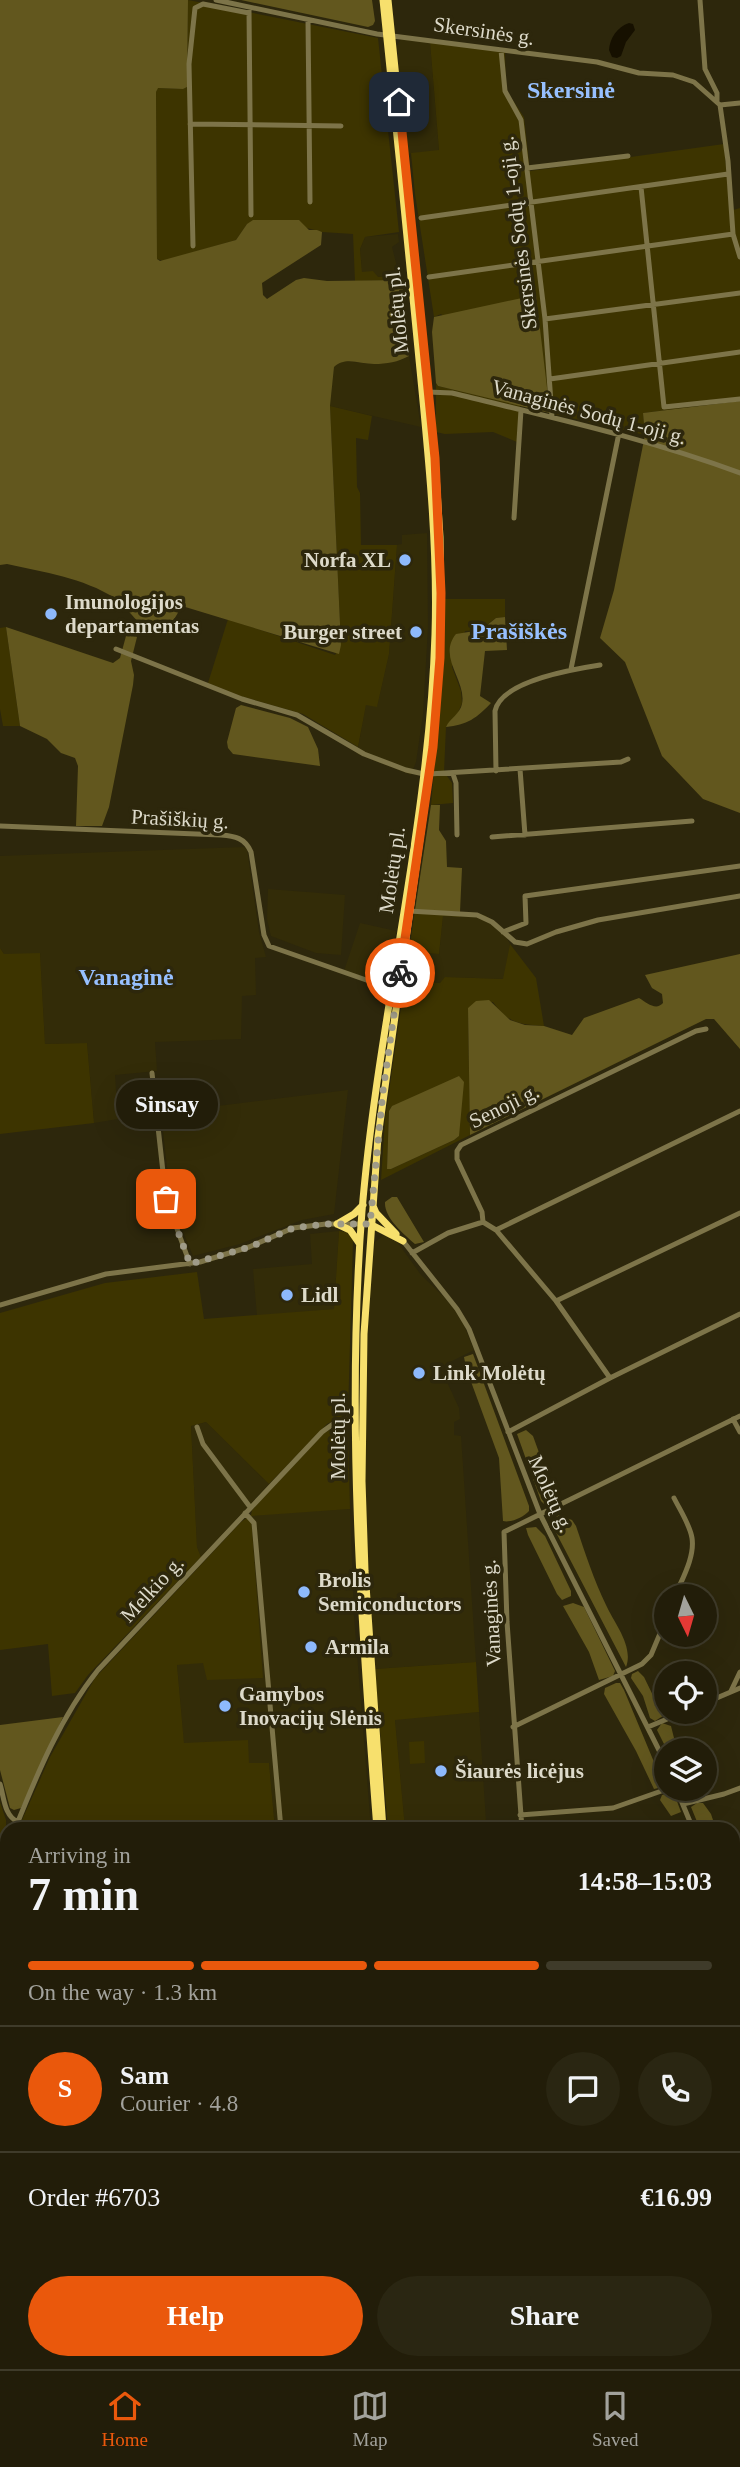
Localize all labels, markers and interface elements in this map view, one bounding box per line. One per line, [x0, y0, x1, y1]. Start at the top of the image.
street label: Skersinės g. [432, 12, 536, 50]
pin [369, 72, 429, 132]
district label: Skersinė [527, 77, 615, 103]
icon: home [380, 83, 418, 121]
street label: Skersinės Sodų 1-oji g. [494, 135, 542, 331]
street label: Molėtų pl. [380, 265, 414, 355]
street label: Vanaginės Sodų 1-oji g. [489, 374, 689, 450]
place label: Norfa XL [304, 548, 391, 572]
marker: Norfa XL [397, 552, 413, 568]
place label: Imunologijos departamentas [65, 590, 199, 638]
marker: Imunologijos departamentas [43, 606, 59, 622]
district label: Prašiškės [471, 618, 567, 644]
place label: Burger street [283, 620, 402, 644]
marker: Burger street [408, 624, 424, 640]
street label: Prašiškių g. [130, 804, 230, 834]
street label: Molėtų pl. [374, 825, 410, 915]
courier [365, 938, 435, 1008]
icon: bike [381, 954, 419, 992]
district label: Vanaginė [78, 964, 174, 990]
street label: Senoji g. [465, 1079, 543, 1133]
callout: Sinsay [115, 1080, 217, 1129]
text: Sinsay [135, 1092, 199, 1117]
pin [136, 1169, 196, 1229]
icon: bag [147, 1180, 185, 1218]
place label: Lidl [301, 1283, 339, 1307]
marker: Lidl [279, 1287, 295, 1303]
place label: Link Molėtų [433, 1361, 546, 1385]
marker: Link Molėtų [411, 1365, 427, 1381]
street label: Molėtų pl. [326, 1392, 350, 1480]
street label: Molėtų g. [523, 1452, 579, 1536]
street label: Melkio g. [115, 1551, 189, 1627]
street label: Vanaginės g. [476, 1559, 506, 1667]
place label: Brolis Semiconductors [318, 1568, 462, 1616]
marker: Brolis Semiconductors [296, 1584, 312, 1600]
north arrow [654, 1584, 718, 1647]
map controls [654, 1584, 717, 1801]
place label: Armila [325, 1635, 390, 1659]
marker: Armila [303, 1639, 319, 1655]
button: locate [654, 1661, 717, 1724]
place label: Gamybos Inovacijų Slėnis [239, 1682, 382, 1730]
marker: Gamybos Inovacijų Slėnis [217, 1698, 233, 1714]
button: layers [654, 1738, 717, 1801]
place label: Šiaurės licėjus [455, 1759, 584, 1783]
marker: Šiaurės licėjus [433, 1763, 449, 1779]
text: Arriving in [28, 1843, 131, 1868]
text: 14:58–15:03 [578, 1867, 712, 1896]
text: 7 min [28, 1869, 139, 1920]
text: On the way · 1.3 km [28, 1980, 217, 2005]
button: chat [546, 2052, 620, 2126]
button: phone [638, 2052, 712, 2126]
text: Sam [120, 2061, 169, 2090]
text: S [58, 2074, 72, 2103]
text: Courier · 4.8 [120, 2091, 238, 2116]
text: Order #6703 [28, 2183, 160, 2212]
text: €16.99 [641, 2183, 712, 2212]
button: Help [28, 2276, 363, 2356]
button: Share [377, 2276, 712, 2356]
tab: Home [102, 2387, 148, 2451]
tab: Map [351, 2387, 389, 2451]
tab: Saved [592, 2387, 638, 2451]

